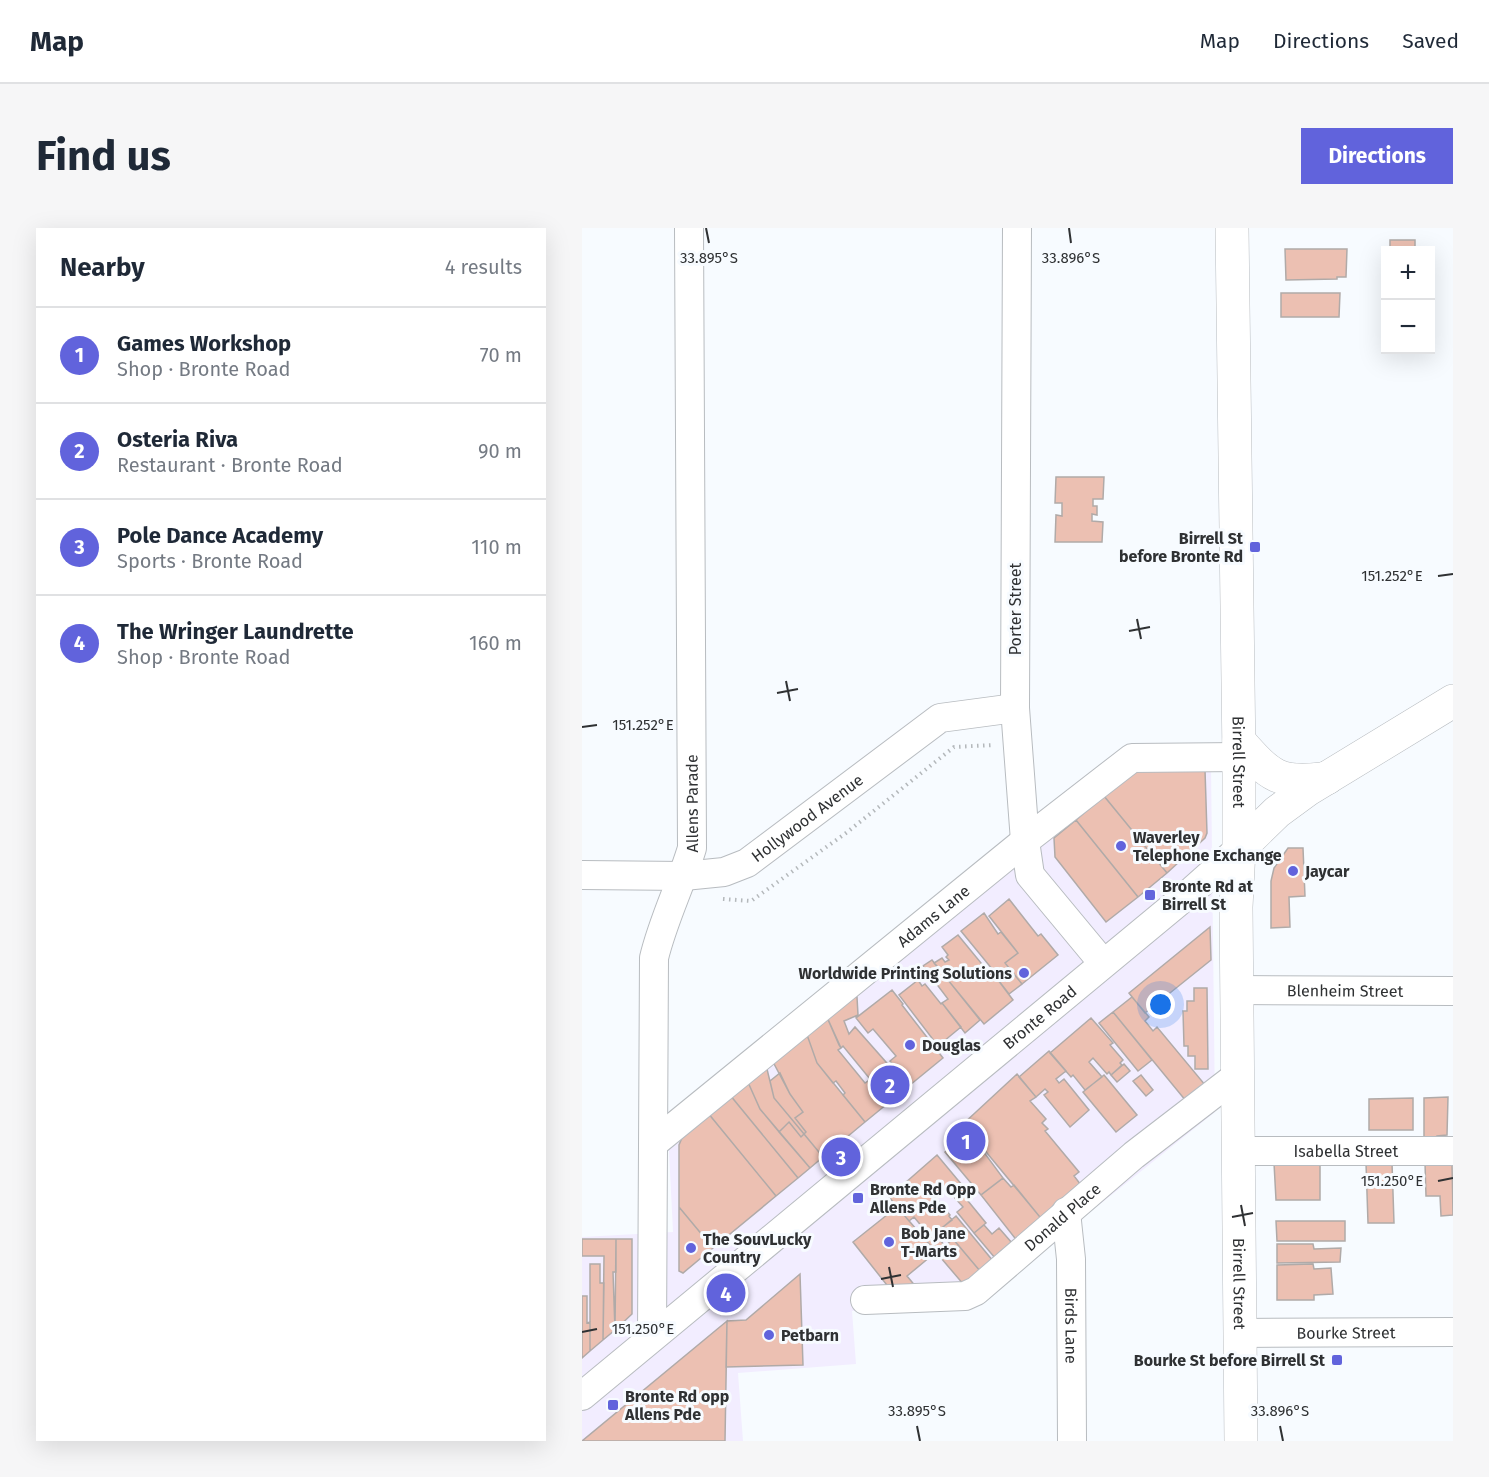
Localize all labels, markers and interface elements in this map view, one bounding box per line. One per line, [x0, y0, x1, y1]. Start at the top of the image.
text: Map [30, 25, 84, 58]
text: Map [1200, 28, 1240, 54]
text: Directions [1273, 28, 1369, 54]
text: Saved [1402, 28, 1459, 54]
button: Directions [1301, 128, 1453, 184]
text: Find us [36, 131, 171, 181]
map controls [1381, 246, 1435, 354]
button: + [1381, 246, 1435, 300]
text: 33.895°S [680, 249, 738, 267]
text: 33.896°S [1042, 249, 1100, 267]
text: Nearby [60, 252, 145, 283]
text: 4 results [445, 255, 522, 279]
button: − [1381, 300, 1435, 354]
text: Games Workshop [117, 330, 291, 357]
text: 1 [75, 343, 84, 367]
text: 70 m [480, 343, 522, 367]
text: Shop · Bronte Road [117, 357, 291, 381]
text: Osteria Riva [117, 426, 238, 453]
text: 2 [74, 439, 85, 463]
text: 90 m [478, 439, 522, 463]
text: Restaurant · Bronte Road [117, 453, 343, 477]
text: Pole Dance Academy [117, 522, 323, 549]
place label: Birrell St before Bronte Rd [1119, 529, 1244, 566]
text: 3 [74, 535, 85, 559]
text: 110 m [471, 535, 522, 559]
marker: Birrell St before Bronte Rd [1248, 540, 1262, 554]
text: Sports · Bronte Road [117, 549, 303, 573]
street label: Porter Street [1006, 563, 1025, 655]
text: 151.252°E [1361, 567, 1423, 585]
text: The Wringer Laundrette [117, 618, 354, 645]
text: 4 [74, 631, 85, 655]
text: 160 m [469, 631, 522, 655]
text: Shop · Bronte Road [117, 645, 291, 669]
text: 151.252°E [612, 716, 674, 734]
street label: Birrell Street [1229, 716, 1249, 808]
street label: Allens Parade [682, 754, 702, 853]
street label: Hollywood Avenue [748, 770, 867, 866]
place label: Waverley Telephone Exchange [1133, 828, 1282, 865]
marker: Waverley Telephone Exchange [1114, 839, 1128, 853]
place label: Jaycar [1304, 862, 1350, 881]
marker: Jaycar [1286, 864, 1300, 878]
place label: Bronte Rd at Birrell St [1162, 877, 1254, 914]
street label: Adams Lane [893, 881, 973, 951]
marker: Bronte Rd at Birrell St [1143, 888, 1157, 902]
place label: Worldwide Printing Solutions [798, 964, 1012, 983]
marker: Worldwide Printing Solutions [1017, 966, 1031, 980]
street label: Bronte Road [999, 981, 1080, 1053]
street label: Blenheim Street [1287, 981, 1404, 1000]
your location [1146, 990, 1175, 1019]
place label: Douglas [922, 1036, 981, 1055]
marker: Douglas [903, 1038, 917, 1052]
pin: 2 [870, 1062, 910, 1108]
pin: 1 [946, 1118, 986, 1164]
pin: 3 [822, 1134, 860, 1180]
street label: Isabella Street [1294, 1142, 1399, 1161]
text: 151.250°E [1361, 1172, 1423, 1190]
street label: Donald Place [1020, 1179, 1104, 1255]
place label: Bronte Rd Opp Allens Pde [869, 1180, 976, 1217]
marker: Bronte Rd Opp Allens Pde [851, 1191, 865, 1205]
place label: Bob Jane T-Marts [901, 1224, 966, 1261]
place label: The SouvLucky Country [703, 1230, 812, 1267]
marker: Bob Jane T-Marts [882, 1235, 896, 1249]
street label: Birrell Street [1230, 1238, 1249, 1330]
marker: The SouvLucky Country [684, 1241, 698, 1255]
pin: 4 [706, 1270, 746, 1316]
street label: Birds Lane [1062, 1288, 1081, 1364]
text: 151.250°E [612, 1320, 674, 1338]
street label: Bourke Street [1296, 1323, 1396, 1342]
place label: Petbarn [781, 1326, 839, 1345]
marker: Petbarn [762, 1328, 776, 1342]
place label: Bourke St before Birrell St [1134, 1351, 1326, 1370]
marker: Bourke St before Birrell St [1330, 1353, 1344, 1367]
place label: Bronte Rd opp Allens Pde [624, 1387, 729, 1424]
marker: Bronte Rd opp Allens Pde [606, 1398, 620, 1412]
text: 33.895°S [888, 1402, 946, 1420]
text: 33.896°S [1251, 1402, 1309, 1420]

